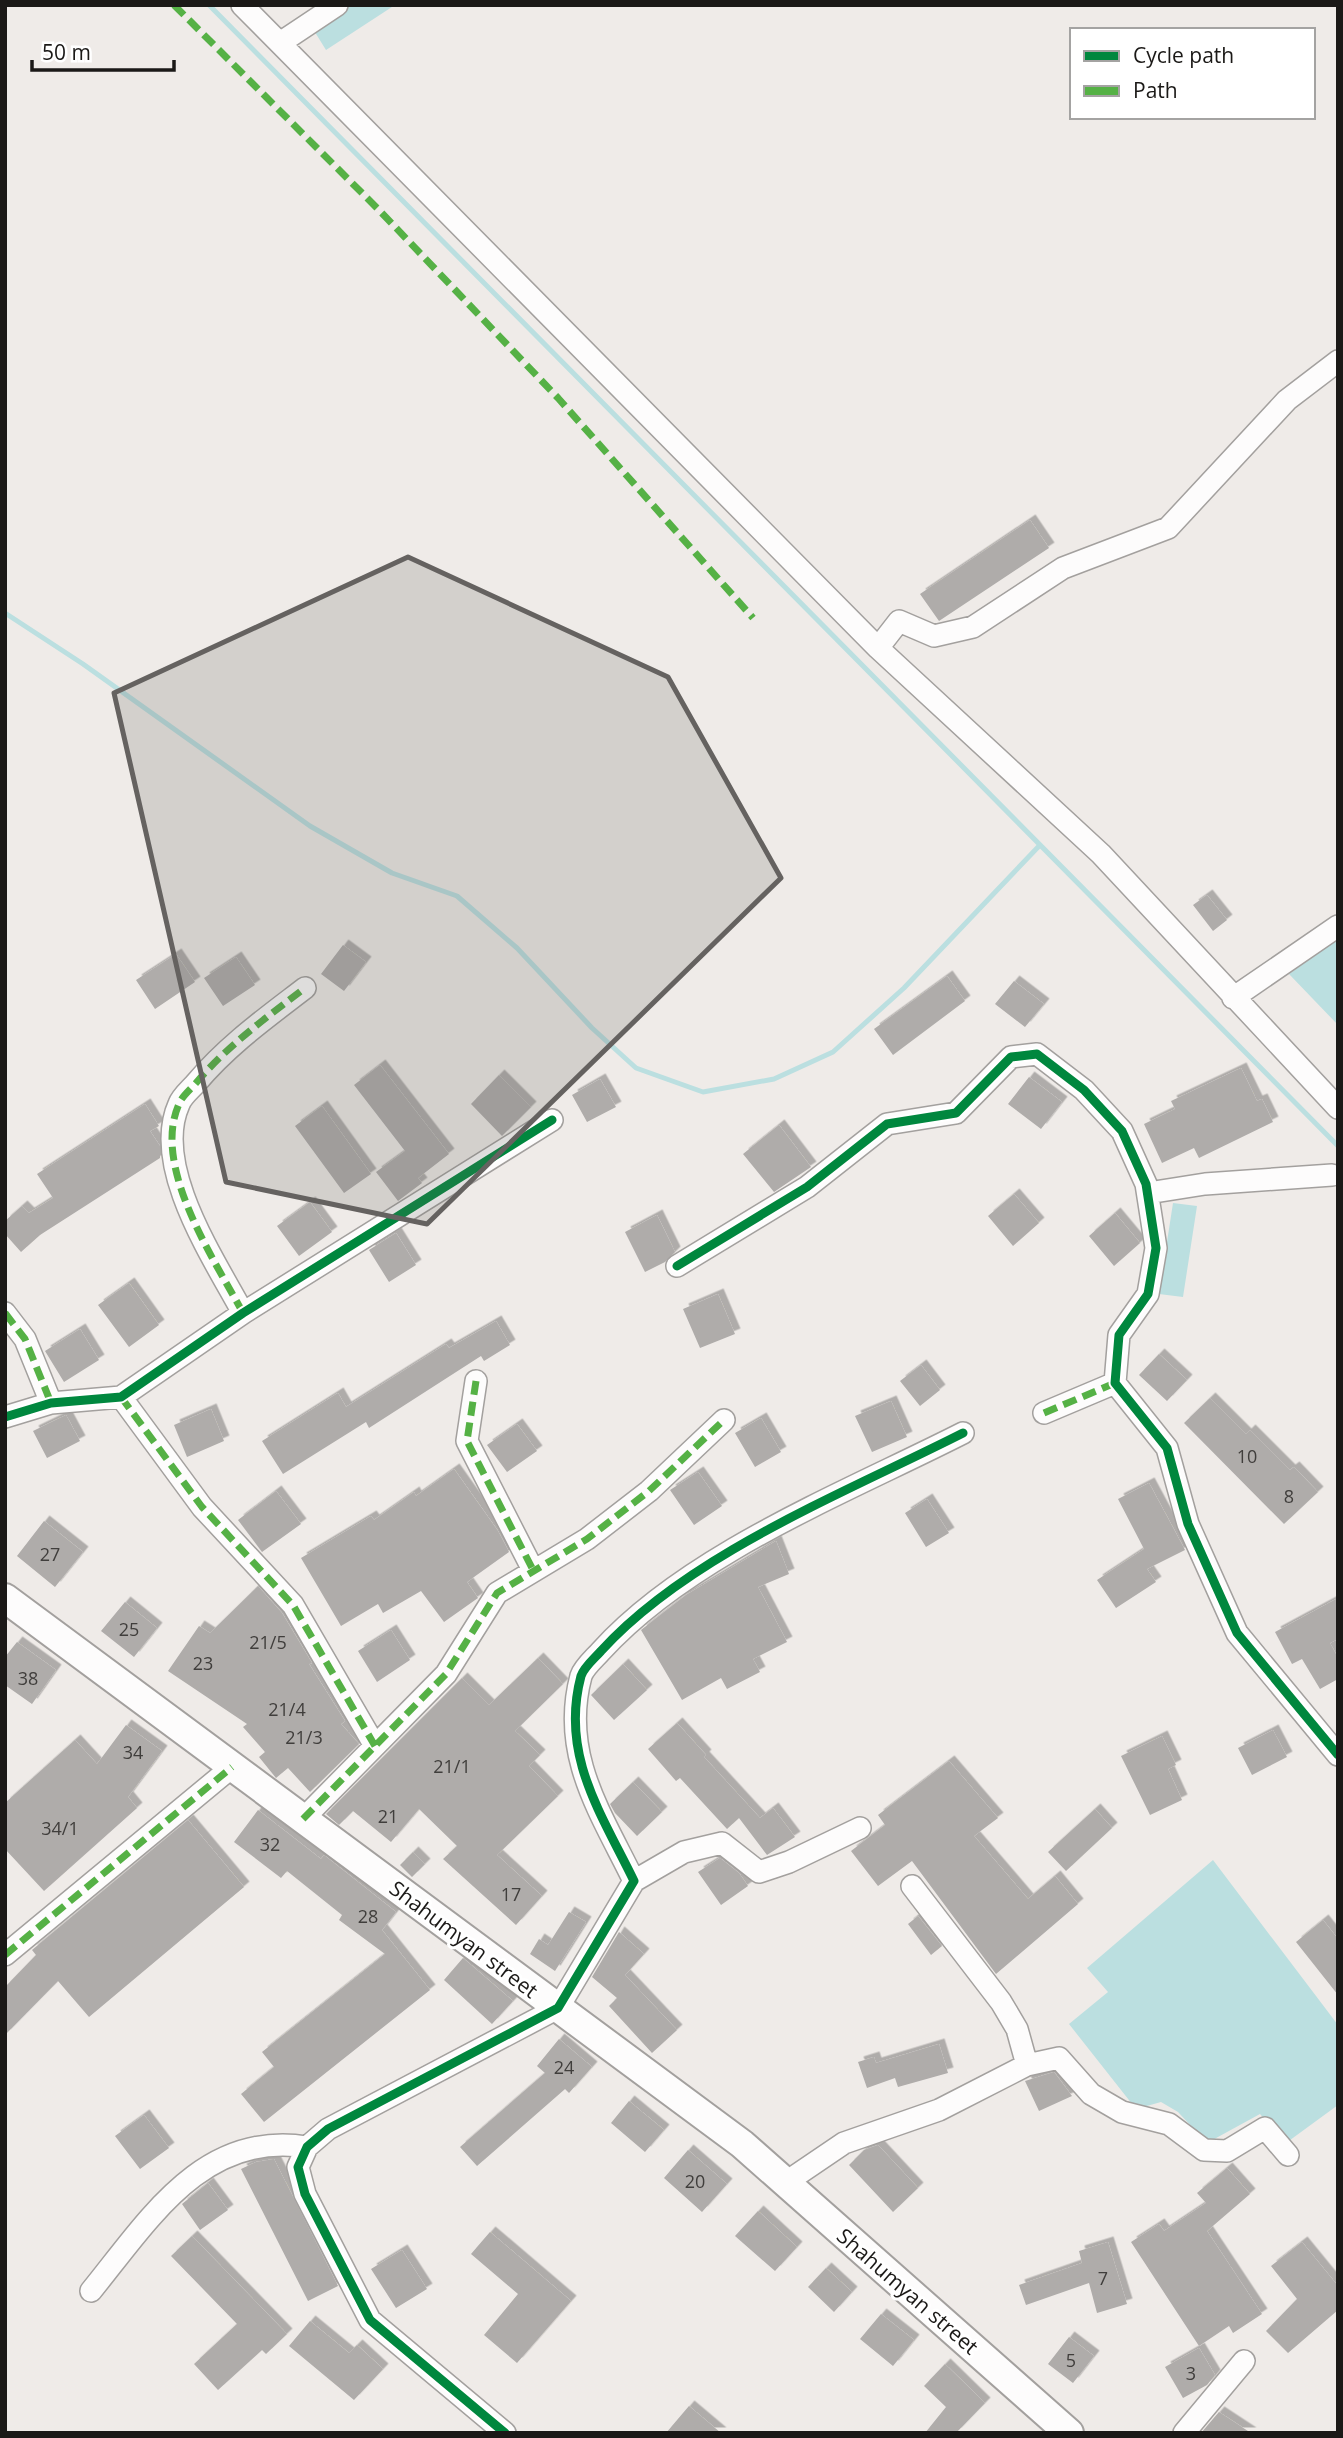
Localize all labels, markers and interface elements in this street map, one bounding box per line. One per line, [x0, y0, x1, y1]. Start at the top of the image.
scale bar [32, 28, 173, 72]
legend [1070, 28, 1315, 119]
text: 50 m [42, 38, 91, 66]
text: Cycle path [1133, 41, 1234, 69]
text: Path [1133, 76, 1178, 104]
house number: 10 [1237, 1444, 1257, 1468]
house number: 8 [1284, 1484, 1294, 1508]
house number: 27 [40, 1542, 60, 1566]
house number: 25 [119, 1617, 139, 1641]
house number: 21/5 [249, 1630, 287, 1654]
house number: 23 [193, 1651, 213, 1675]
house number: 38 [18, 1666, 38, 1690]
house number: 21/4 [268, 1697, 306, 1721]
house number: 21/3 [285, 1725, 323, 1749]
house number: 34 [123, 1740, 143, 1764]
house number: 21/1 [433, 1754, 471, 1778]
house number: 21 [378, 1804, 398, 1828]
house number: 34/1 [41, 1816, 79, 1840]
house number: 32 [260, 1832, 280, 1856]
street label: Shahumyan street [384, 1874, 544, 2004]
house number: 17 [501, 1882, 521, 1906]
house number: 28 [358, 1904, 378, 1928]
house number: 24 [554, 2055, 574, 2079]
house number: 20 [685, 2169, 705, 2193]
street label: Shahumyan street [831, 2222, 985, 2360]
house number: 7 [1098, 2266, 1108, 2290]
house number: 5 [1066, 2348, 1076, 2372]
house number: 3 [1186, 2361, 1196, 2385]

